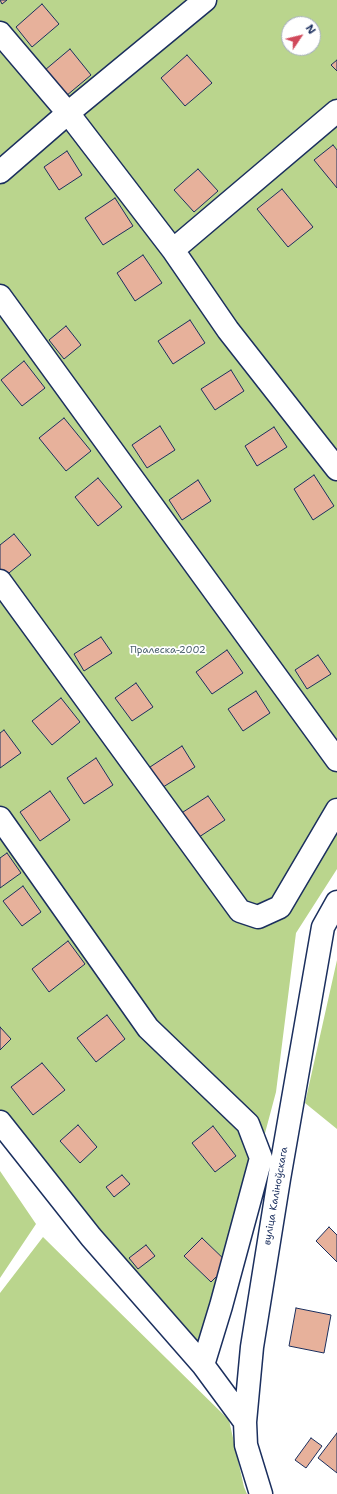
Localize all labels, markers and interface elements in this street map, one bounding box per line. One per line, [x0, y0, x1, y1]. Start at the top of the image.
north arrow [281, 16, 321, 56]
text: N [302, 22, 319, 37]
park label: Пралеска-2002 [130, 644, 206, 656]
street label: вуліца Каліноўскага [261, 1146, 291, 1246]

